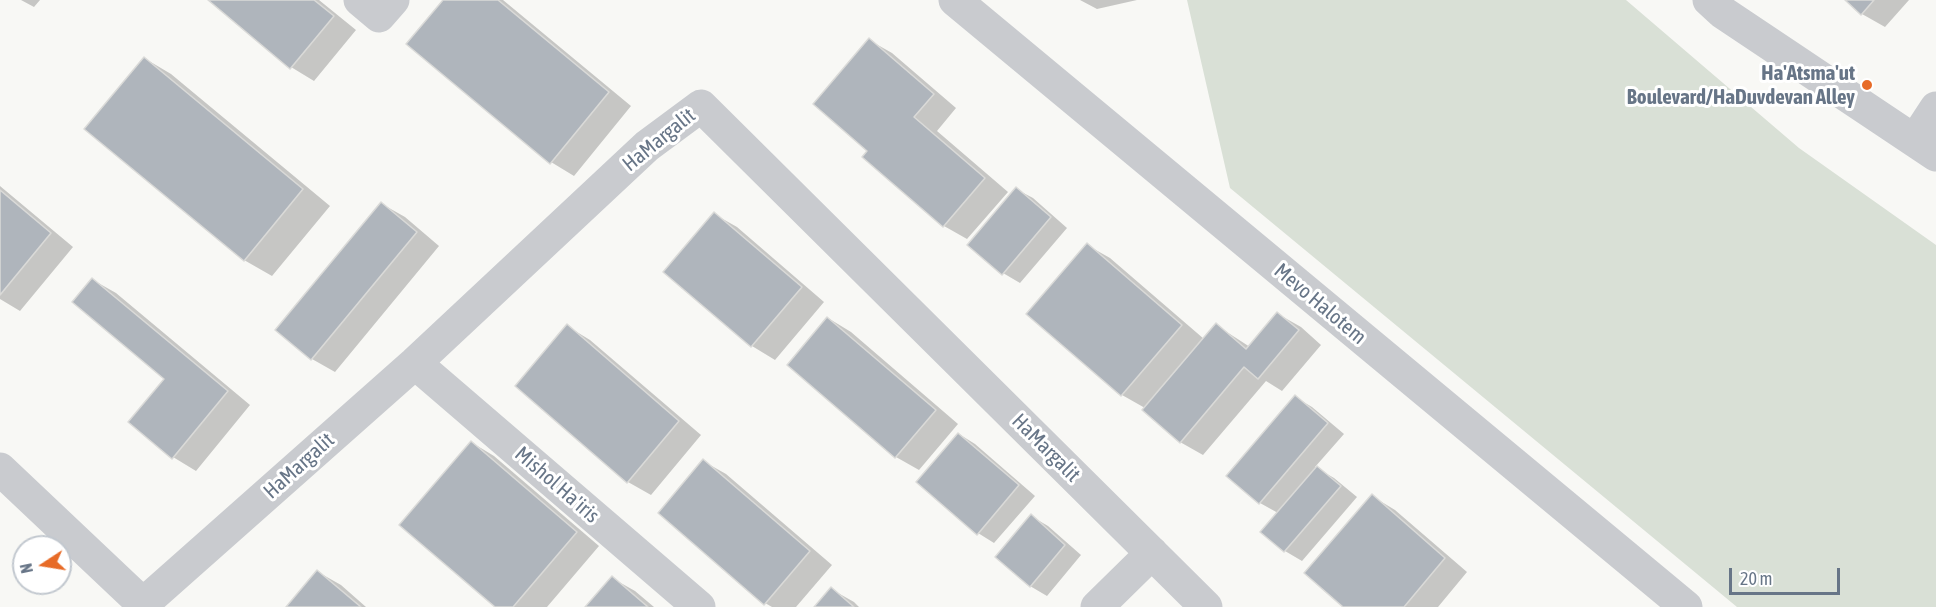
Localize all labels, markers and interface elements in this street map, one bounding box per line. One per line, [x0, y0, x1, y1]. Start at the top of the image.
place label: Ha'Atsma'ut Boulevard/HaDuvdevan Alley [1627, 60, 1855, 110]
marker: Ha'Atsma'ut Boulevard/HaDuvdevan Alley [1860, 78, 1874, 92]
street label: HaMargalit [618, 103, 700, 177]
street label: Mevo Halotem [1269, 258, 1371, 350]
street label: HaMargalit [1007, 409, 1085, 487]
street label: HaMargalit [259, 428, 339, 504]
street label: Mishol Ha'iris [510, 442, 604, 528]
north arrow [12, 535, 72, 595]
scale bar [1732, 556, 1843, 594]
text: N [17, 562, 36, 575]
text: 20 m [1740, 568, 1772, 589]

